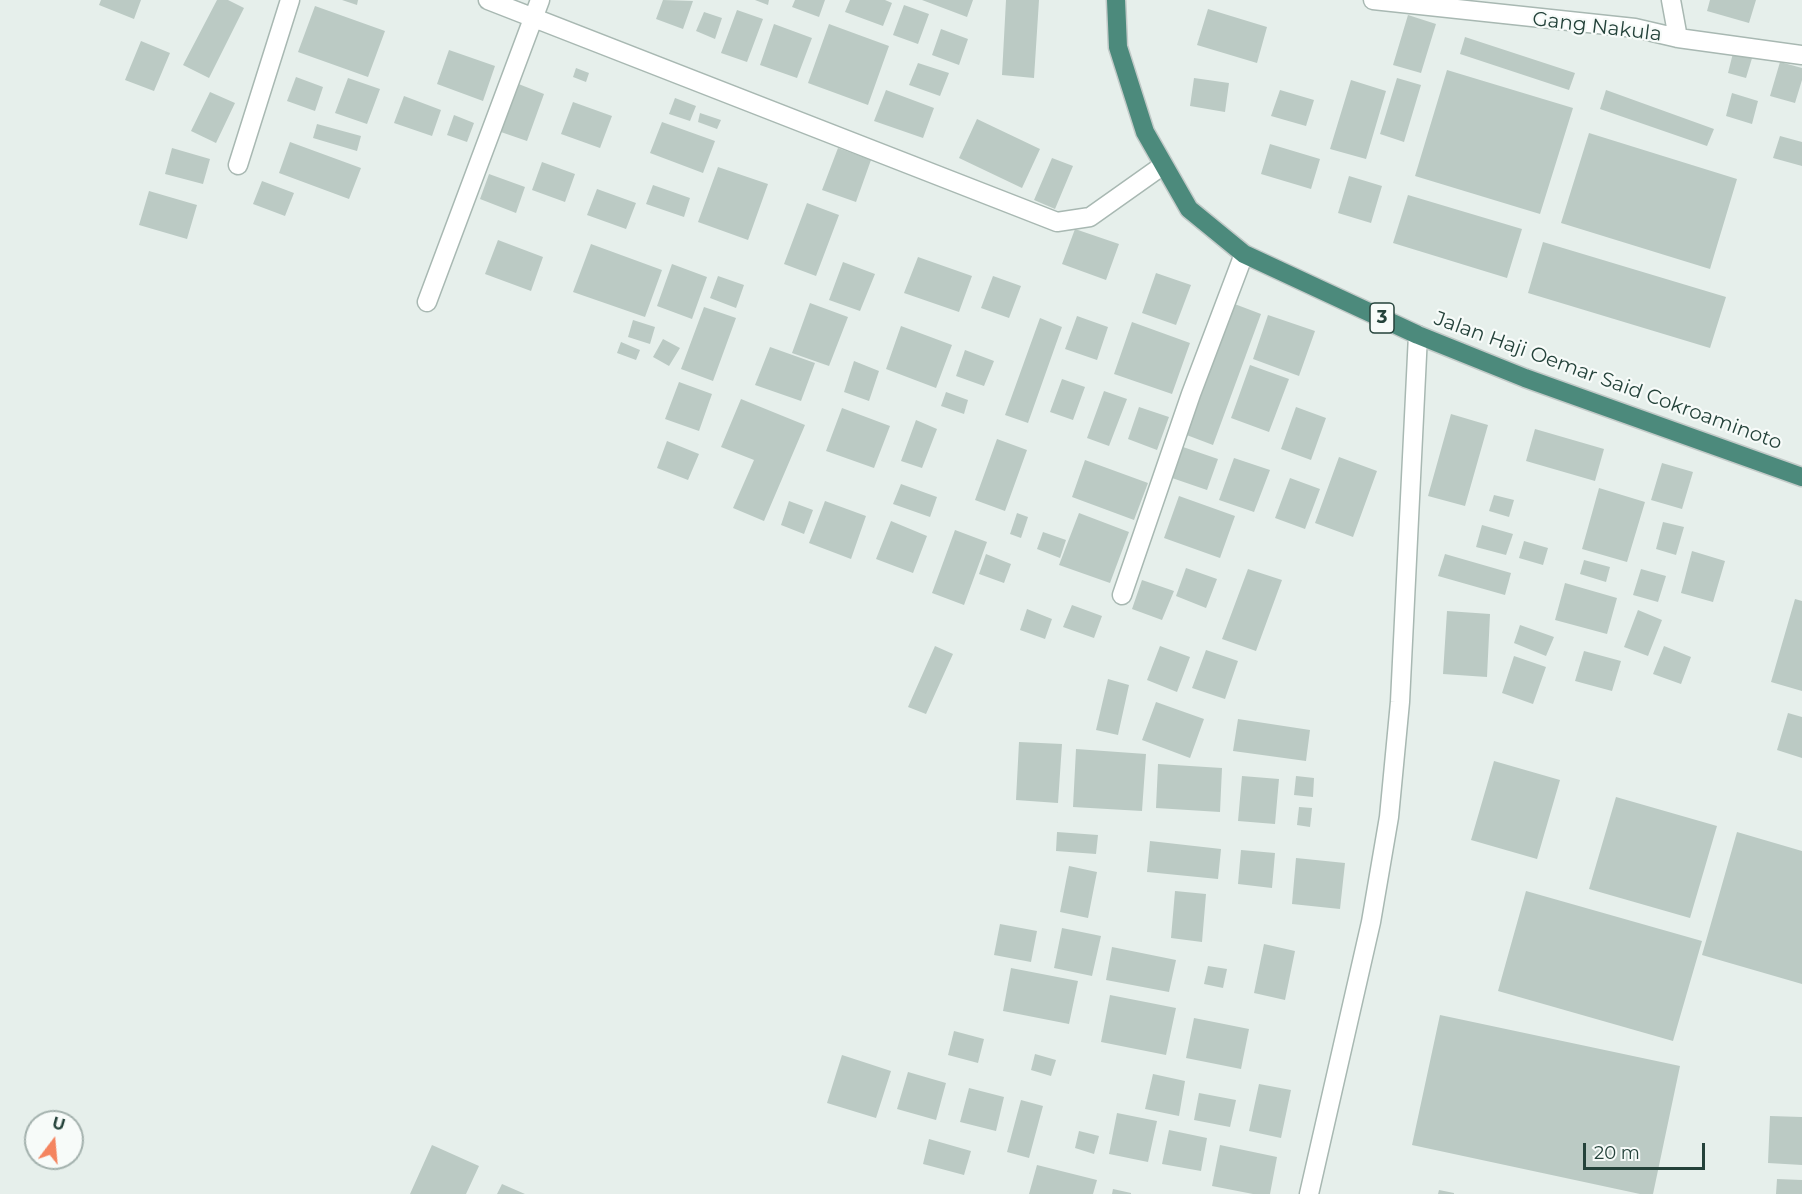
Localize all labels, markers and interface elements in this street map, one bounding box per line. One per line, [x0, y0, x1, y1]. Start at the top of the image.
street label: Gang Nakula [1531, 7, 1663, 47]
road number: 3 [1370, 303, 1394, 333]
street label: Jalan Haji Oemar Said Cokroaminoto [1431, 307, 1785, 455]
north arrow [24, 1110, 84, 1170]
text: U [50, 1113, 67, 1135]
scale bar [1586, 1131, 1708, 1169]
text: 20 m [1594, 1142, 1640, 1164]

